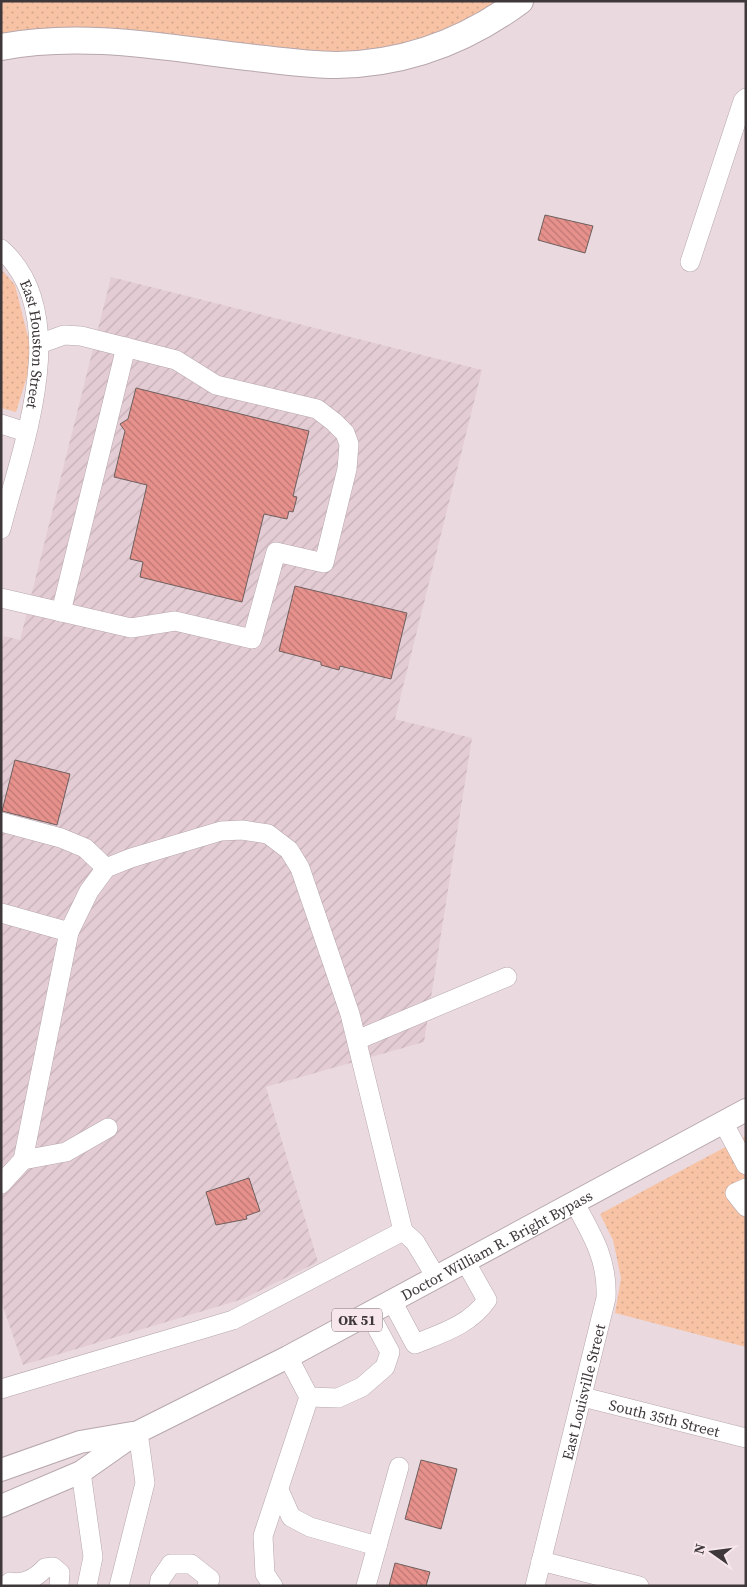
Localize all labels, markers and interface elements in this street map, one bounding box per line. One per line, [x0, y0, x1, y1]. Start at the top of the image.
street label: East Houston Street [15, 276, 49, 411]
street label: Doctor William R. Bright Bypass [397, 1184, 596, 1305]
road number: OK 51 [332, 1308, 382, 1332]
street label: East Louisville Street [556, 1322, 610, 1462]
street label: South 35th Street [607, 1394, 722, 1442]
north arrow [687, 1527, 737, 1577]
text: N [688, 1541, 710, 1556]

